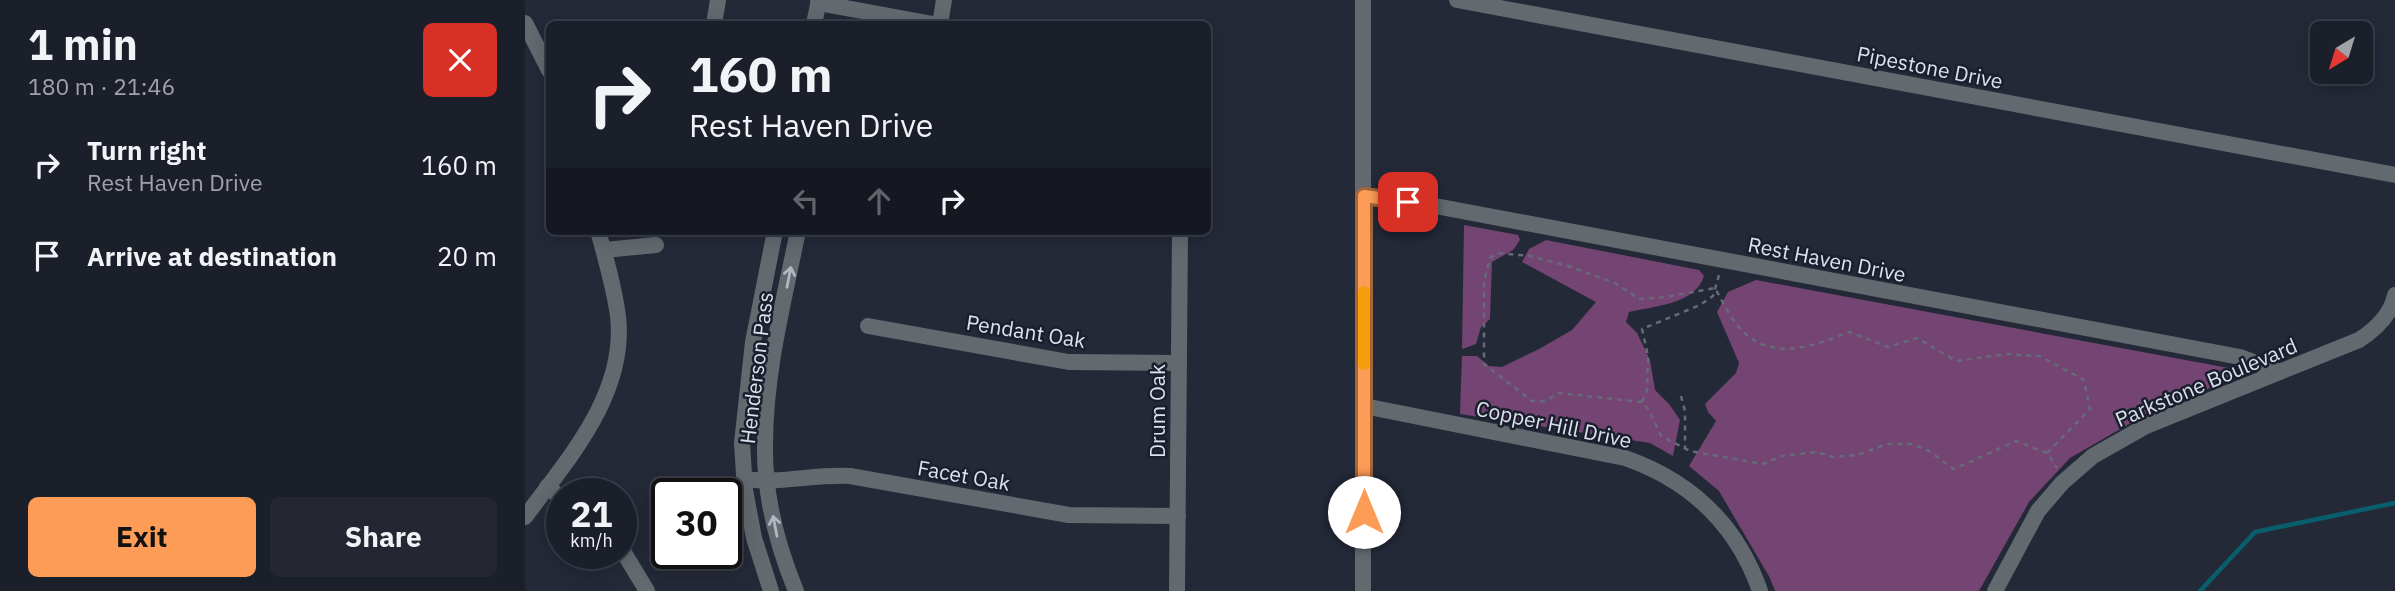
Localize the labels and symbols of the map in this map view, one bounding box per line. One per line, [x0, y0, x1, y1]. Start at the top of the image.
north arrow [2310, 21, 2373, 84]
street label: Pipestone Drive [1855, 39, 2005, 95]
pin [1378, 172, 1438, 232]
street label: Rest Haven Drive [1746, 230, 1908, 288]
one-way arrow [783, 266, 796, 289]
street label: Henderson Pass [733, 291, 779, 445]
street label: Pendant Oak [964, 308, 1088, 354]
street label: Parkstone Boulevard [2111, 331, 2301, 433]
street label: Drum Oak [1143, 364, 1171, 458]
street label: Copper Hill Drive [1474, 394, 1634, 454]
street label: Facet Oak [915, 453, 1013, 497]
position arrow [1327, 475, 1401, 549]
speed limit sign: 30 [651, 478, 742, 569]
one-way arrow [768, 515, 782, 538]

